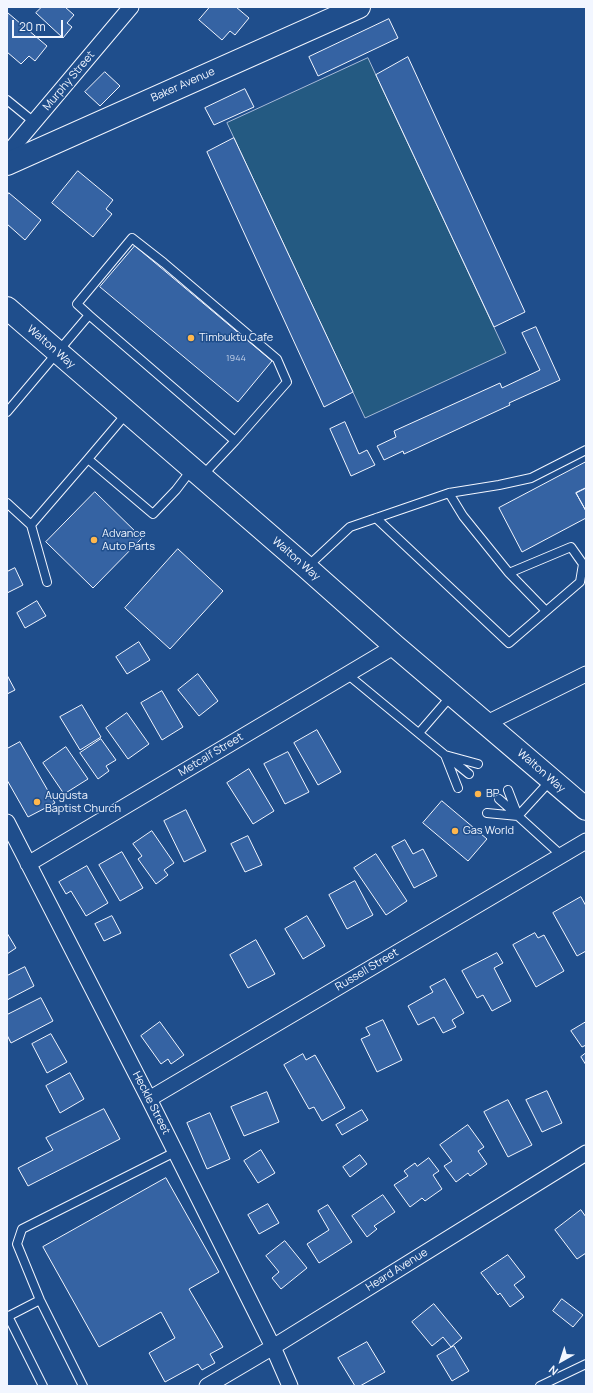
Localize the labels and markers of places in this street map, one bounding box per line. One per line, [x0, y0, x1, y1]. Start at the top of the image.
place label: Timbuktu Cafe [199, 331, 273, 345]
marker: Timbuktu Cafe [186, 333, 196, 343]
place label: Advance Auto Parts [102, 527, 155, 553]
marker: Advance Auto Parts [89, 535, 99, 545]
place label: BP [486, 787, 499, 801]
place label: Augusta Baptist Church [45, 789, 121, 815]
marker: BP [473, 789, 483, 799]
marker: Augusta Baptist Church [32, 797, 42, 807]
place label: Gas World [463, 824, 514, 838]
marker: Gas World [450, 826, 460, 836]

